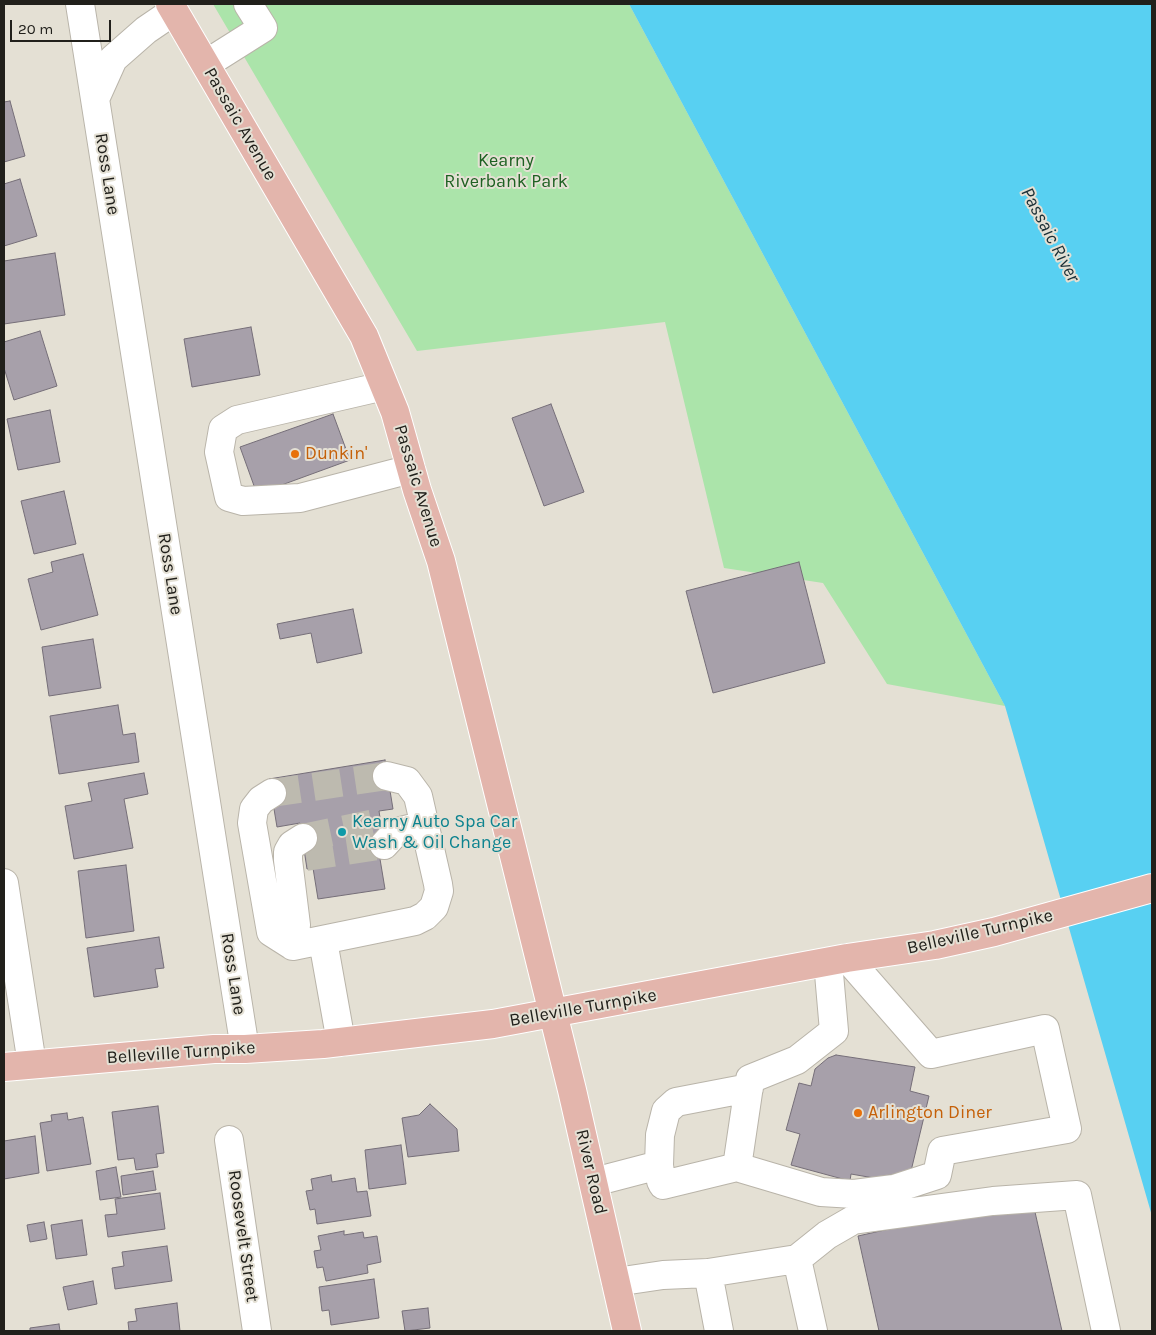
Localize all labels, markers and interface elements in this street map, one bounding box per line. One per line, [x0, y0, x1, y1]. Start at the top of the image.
scale bar [12, 10, 114, 42]
text: 20 m [18, 20, 53, 38]
street label: Passaic Avenue [199, 64, 281, 184]
street label: Ross Lane [90, 132, 124, 216]
park label: Kearny Riverbank Park [444, 150, 568, 192]
water label: Passaic River [1015, 184, 1085, 286]
street label: Passaic Avenue [389, 422, 447, 550]
place label: Dunkin' [305, 443, 367, 465]
marker: Dunkin' [289, 448, 301, 460]
street label: Ross Lane [153, 532, 187, 616]
place label: Kearny Auto Spa Car Wash & Oil Change [352, 811, 517, 854]
marker: Kearny Auto Spa Car Wash & Oil Change [336, 826, 348, 838]
street label: Belleville Turnpike [905, 905, 1055, 959]
street label: Ross Lane [216, 932, 250, 1016]
street label: Belleville Turnpike [508, 984, 658, 1032]
street label: Belleville Turnpike [106, 1037, 256, 1069]
place label: Arlington Diner [868, 1102, 992, 1124]
marker: Arlington Diner [852, 1107, 864, 1119]
street label: River Road [571, 1127, 611, 1217]
street label: Roosevelt Street [223, 1169, 263, 1303]

